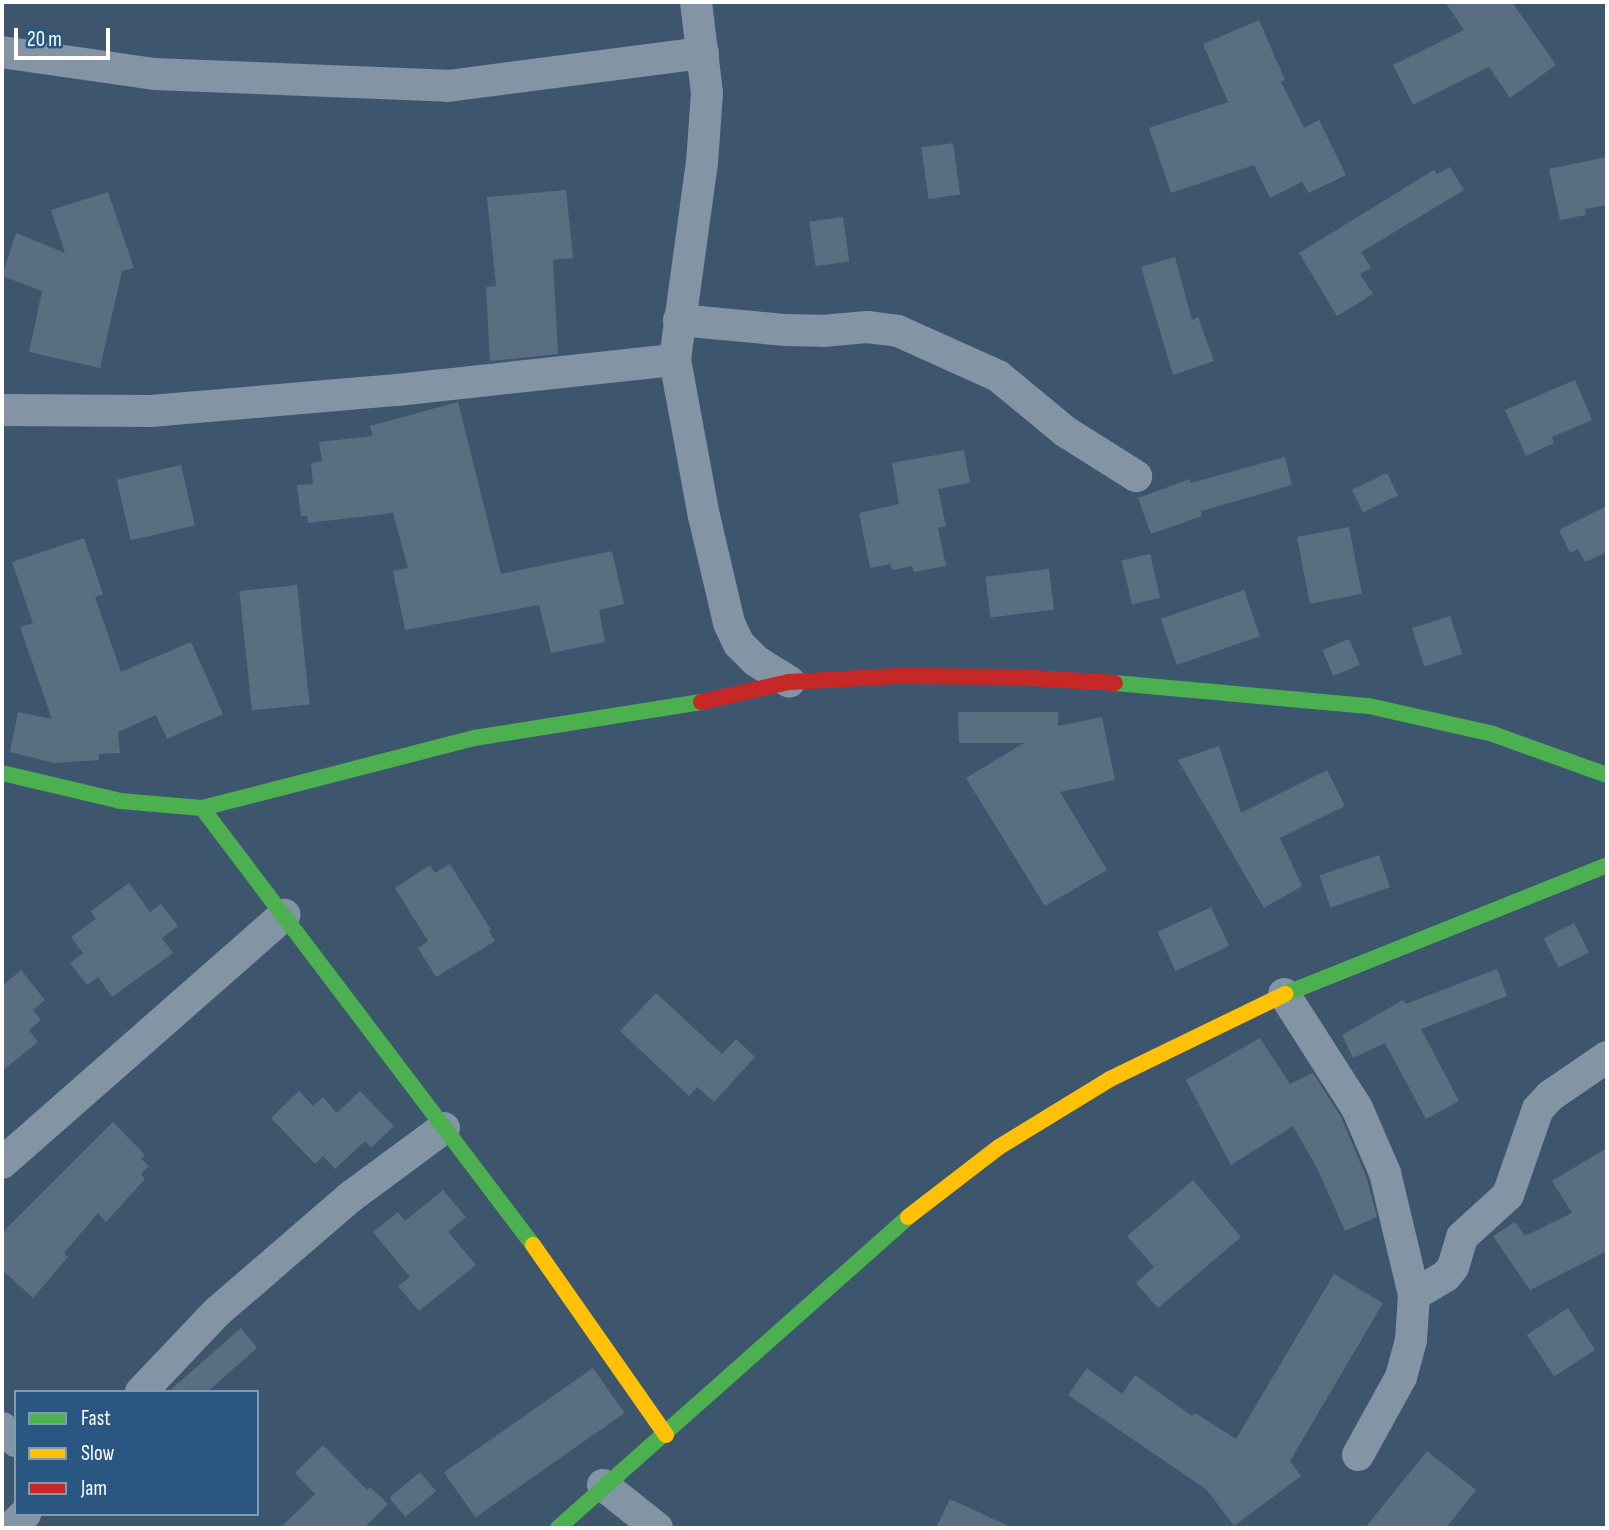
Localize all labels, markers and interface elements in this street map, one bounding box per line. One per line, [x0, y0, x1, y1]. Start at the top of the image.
scale bar [18, 14, 114, 58]
text: 20 m [27, 27, 62, 52]
legend [14, 1390, 259, 1516]
text: Fast [81, 1406, 111, 1431]
text: Slow [81, 1441, 114, 1466]
text: Jam [81, 1476, 107, 1501]

